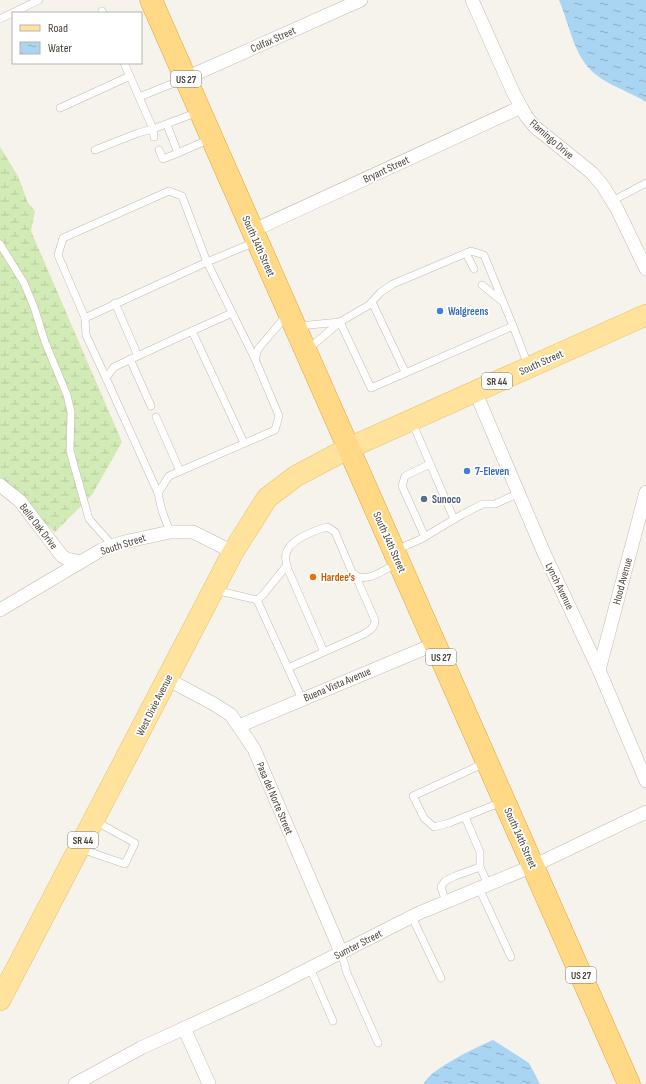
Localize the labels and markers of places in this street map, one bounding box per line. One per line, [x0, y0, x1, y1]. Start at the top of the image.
place label: Walgreens [448, 305, 489, 318]
marker: Walgreens [435, 306, 445, 316]
place label: 7-Eleven [475, 465, 509, 478]
marker: 7-Eleven [462, 466, 472, 476]
place label: Sunoco [432, 493, 461, 506]
marker: Sunoco [419, 494, 429, 504]
place label: Hardee's [321, 571, 355, 584]
marker: Hardee's [308, 572, 318, 582]

